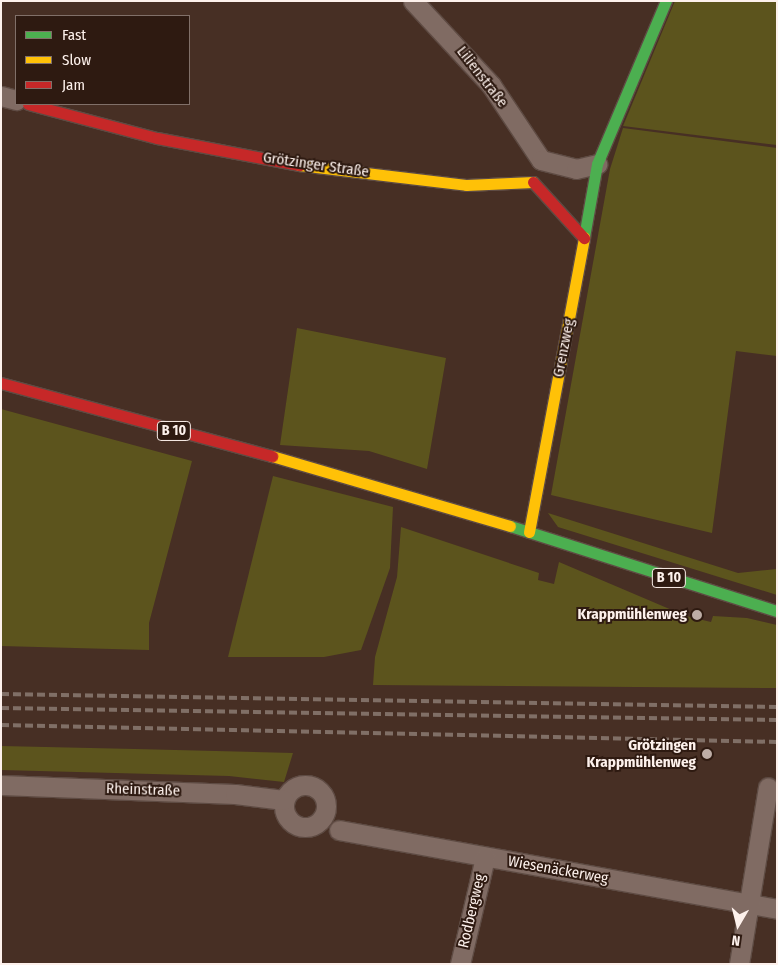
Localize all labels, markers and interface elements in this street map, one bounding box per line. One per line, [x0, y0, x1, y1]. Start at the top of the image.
legend [15, 15, 190, 105]
text: Fast [62, 26, 86, 44]
street label: Lilienstraße [453, 43, 511, 111]
text: Slow [62, 51, 91, 69]
text: Jam [62, 76, 85, 94]
street label: Grötzinger Straße [262, 149, 370, 181]
street label: Grenzweg [550, 317, 578, 379]
road number: B 10 [156, 420, 192, 442]
road number: B 10 [652, 566, 686, 590]
place label: Krappmühlenweg [578, 606, 687, 624]
marker: Krappmühlenweg [691, 609, 703, 621]
place label: Grötzingen Krappmühlenweg [587, 736, 696, 771]
marker: Grötzingen Krappmühlenweg [700, 747, 714, 761]
street label: Rheinstraße [106, 780, 180, 800]
street label: Wiesenäckerweg [506, 852, 610, 888]
street label: Rodbergweg [455, 872, 489, 950]
north arrow [713, 900, 763, 950]
text: N [731, 931, 741, 949]

